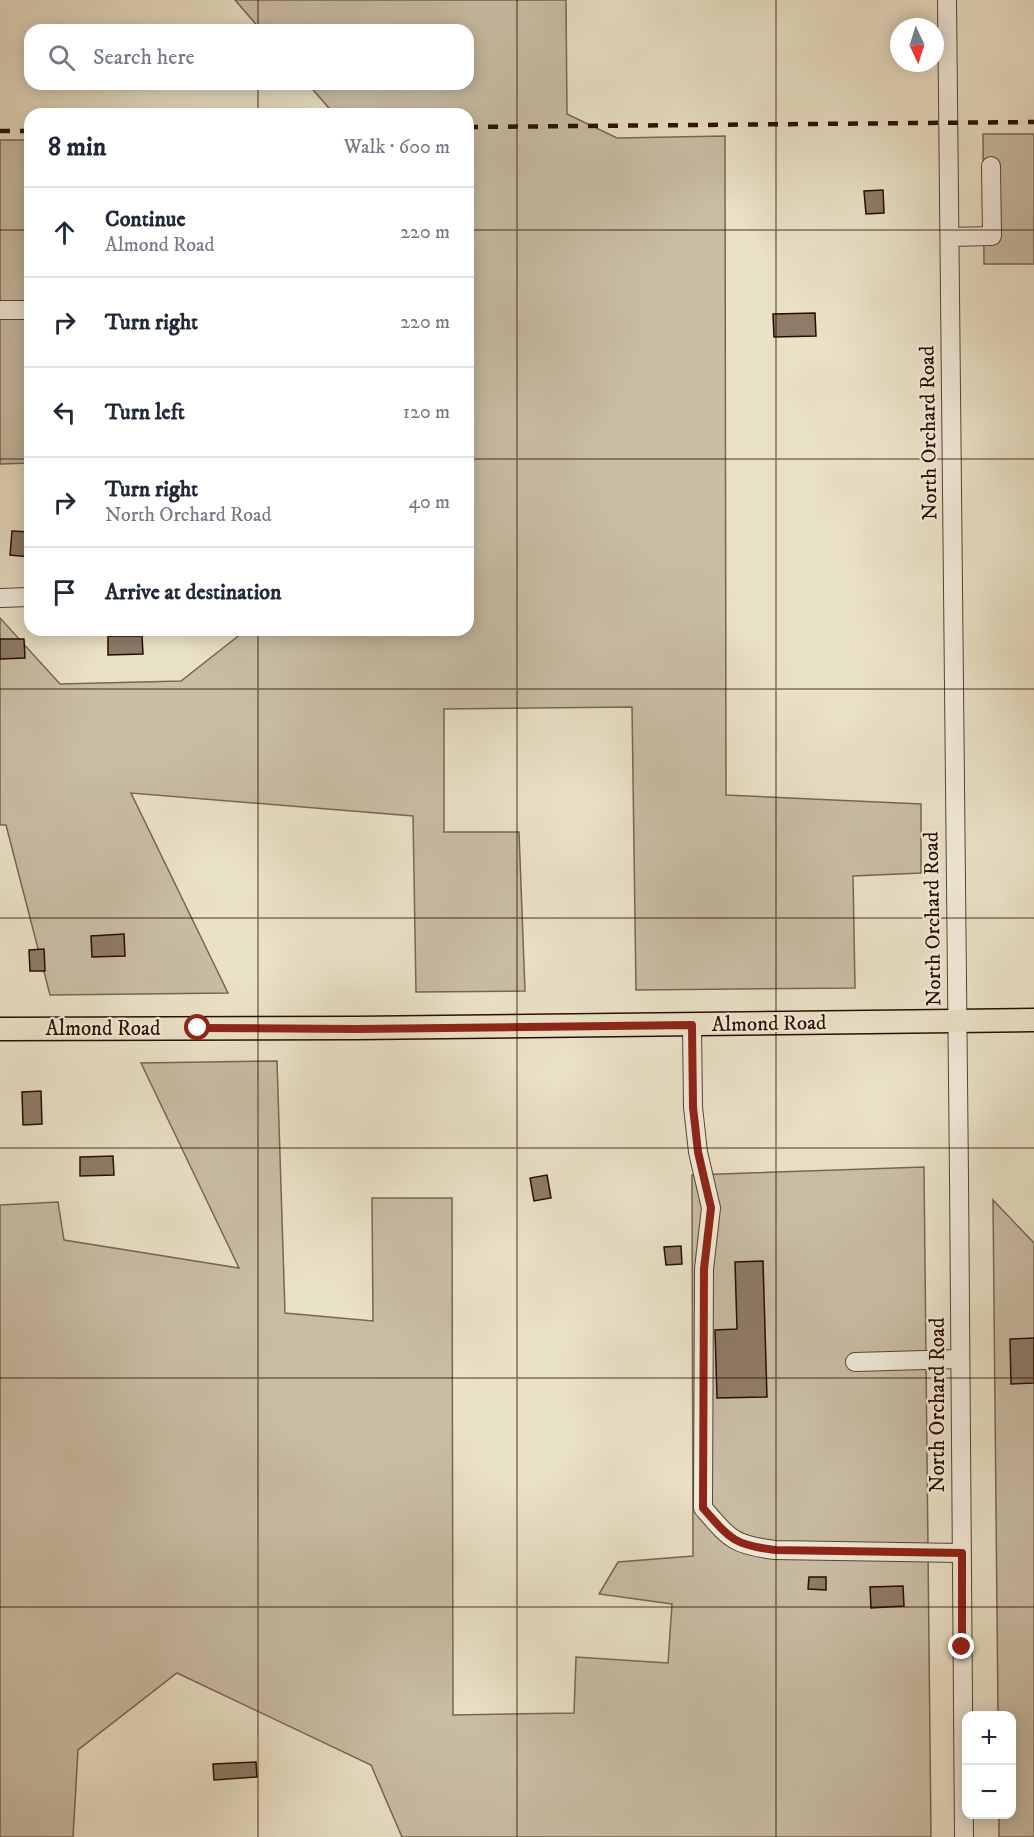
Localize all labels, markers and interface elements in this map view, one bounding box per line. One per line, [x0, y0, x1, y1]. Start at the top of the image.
north arrow [890, 18, 944, 72]
search box [24, 24, 474, 90]
icon: search [45, 41, 78, 74]
text: Search here [93, 44, 195, 71]
text: 8 min [48, 131, 106, 164]
text: Walk · 600 m [344, 135, 450, 160]
text: Continue [105, 206, 186, 233]
icon: ahead [48, 216, 81, 249]
text: 220 m [400, 220, 450, 245]
text: Almond Road [105, 233, 215, 258]
icon: right [48, 306, 81, 339]
text: Turn right [105, 309, 198, 336]
text: 220 m [400, 310, 450, 335]
street label: North Orchard Road [914, 345, 944, 521]
icon: left [48, 396, 81, 429]
text: Turn left [105, 399, 185, 426]
text: 120 m [403, 400, 450, 425]
text: Turn right [105, 476, 198, 503]
icon: right [48, 486, 81, 519]
text: 40 m [408, 490, 450, 515]
text: North Orchard Road [105, 503, 271, 528]
icon: arrive [48, 576, 81, 609]
text: Arrive at destination [105, 579, 282, 606]
street label: North Orchard Road [918, 831, 948, 1007]
street label: Almond Road [711, 1010, 827, 1038]
route start [184, 1014, 210, 1040]
street label: Almond Road [46, 1016, 161, 1042]
street label: North Orchard Road [925, 1317, 951, 1492]
route end [948, 1633, 974, 1659]
map controls [962, 1711, 1016, 1819]
button: + [962, 1711, 1016, 1765]
button: − [962, 1765, 1016, 1819]

